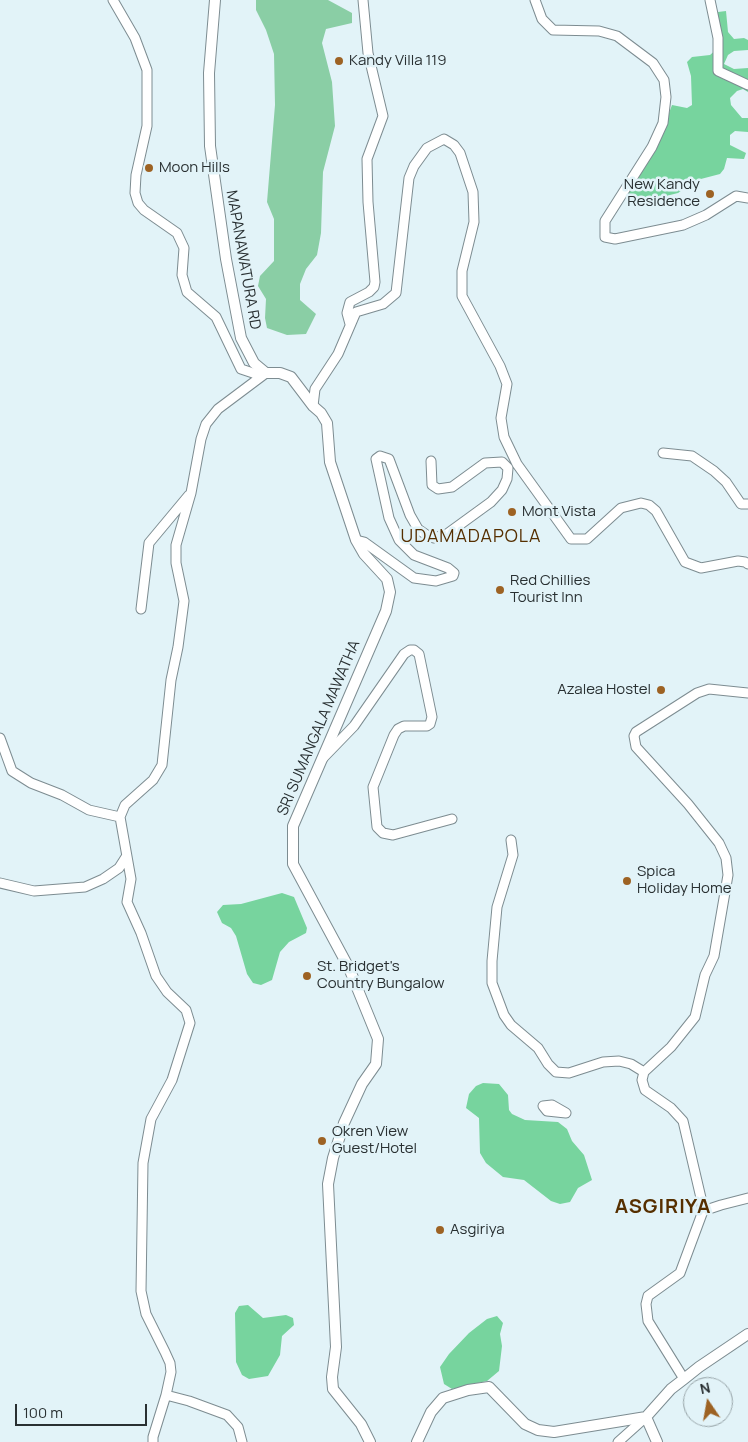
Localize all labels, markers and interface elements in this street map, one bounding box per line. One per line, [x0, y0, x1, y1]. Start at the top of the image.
place label: Kandy Villa 119 [349, 52, 446, 70]
marker: Kandy Villa 119 [333, 55, 345, 67]
place label: Moon Hills [159, 159, 230, 177]
marker: Moon Hills [143, 162, 155, 174]
place label: New Kandy Residence [624, 176, 700, 211]
marker: New Kandy Residence [704, 188, 716, 200]
street label: MAPANAWATURA RD [222, 189, 264, 331]
place label: Mont Vista [522, 503, 596, 521]
marker: Mont Vista [506, 506, 518, 518]
district label: UDAMADAPOLA [399, 526, 543, 548]
place label: Red Chillies Tourist Inn [510, 572, 590, 607]
marker: Red Chillies Tourist Inn [494, 584, 506, 596]
street label: SRI SUMANGALA MAWATHA [274, 638, 364, 818]
place label: Azalea Hostel [557, 681, 651, 699]
marker: Azalea Hostel [655, 684, 667, 696]
place label: Spica Holiday Home [637, 863, 731, 898]
marker: Spica Holiday Home [621, 875, 633, 887]
place label: St. Bridget's Country Bungalow [317, 958, 444, 993]
marker: St. Bridget's Country Bungalow [301, 970, 313, 982]
place label: Okren View Guest/Hotel [332, 1123, 417, 1158]
marker: Okren View Guest/Hotel [316, 1135, 328, 1147]
district label: ASGIRIYA [614, 1195, 712, 1219]
place label: Asgiriya [450, 1221, 505, 1239]
marker: Asgiriya [434, 1224, 446, 1236]
north arrow [683, 1377, 733, 1427]
text: N [698, 1377, 712, 1398]
scale bar [18, 1394, 150, 1426]
text: 100 m [23, 1402, 63, 1423]

